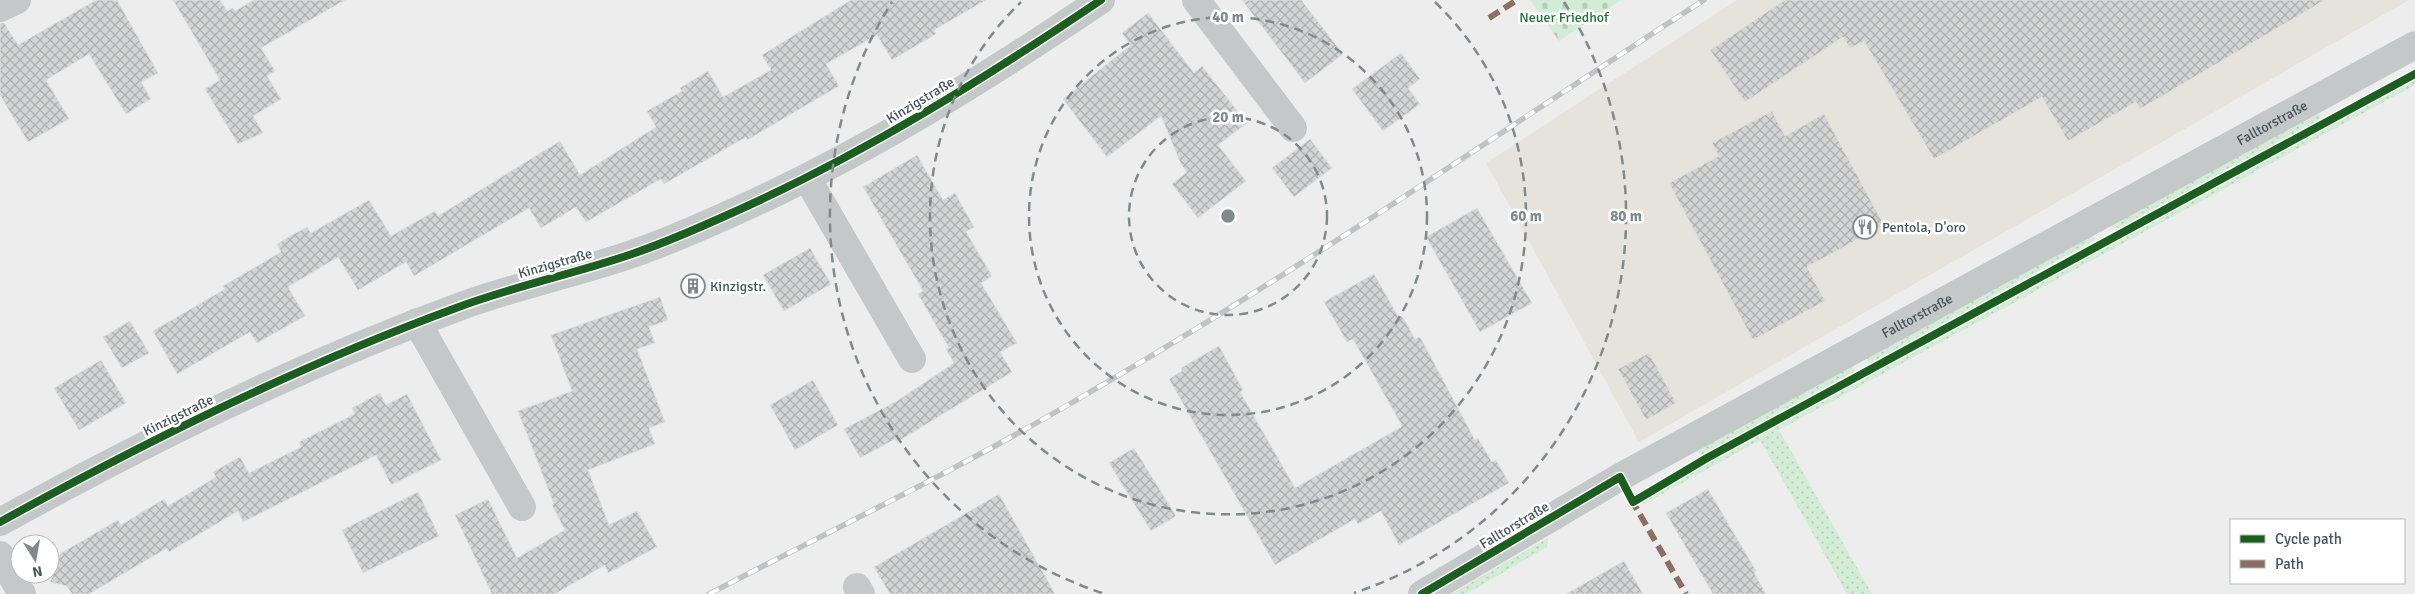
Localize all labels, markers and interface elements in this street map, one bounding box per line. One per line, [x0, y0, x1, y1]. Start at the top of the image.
text: 40 m [1212, 8, 1244, 26]
park label: Neuer Friedhof [1519, 9, 1610, 26]
street label: Kinzigstraße [883, 74, 957, 127]
street label: Falltorstraße [2234, 97, 2311, 149]
text: 20 m [1212, 108, 1244, 126]
centre of rings [1219, 207, 1237, 225]
text: 60 m [1510, 207, 1542, 225]
text: 80 m [1610, 207, 1642, 225]
restaurant icon: Pentola, D'oro [1852, 214, 1878, 240]
place label: Pentola, D'oro [1882, 219, 1966, 236]
street label: Kinzigstraße [516, 245, 594, 282]
building icon: Kinzigstr. [680, 273, 706, 299]
place label: Kinzigstr. [710, 278, 766, 295]
street label: Falltorstraße [1879, 290, 1956, 342]
street label: Kinzigstraße [140, 391, 216, 440]
street label: Falltorstraße [1476, 498, 1552, 553]
legend [2230, 519, 2405, 584]
text: Cycle path [2275, 530, 2342, 548]
north arrow [10, 534, 60, 584]
text: Path [2275, 555, 2304, 573]
text: N [31, 562, 44, 581]

